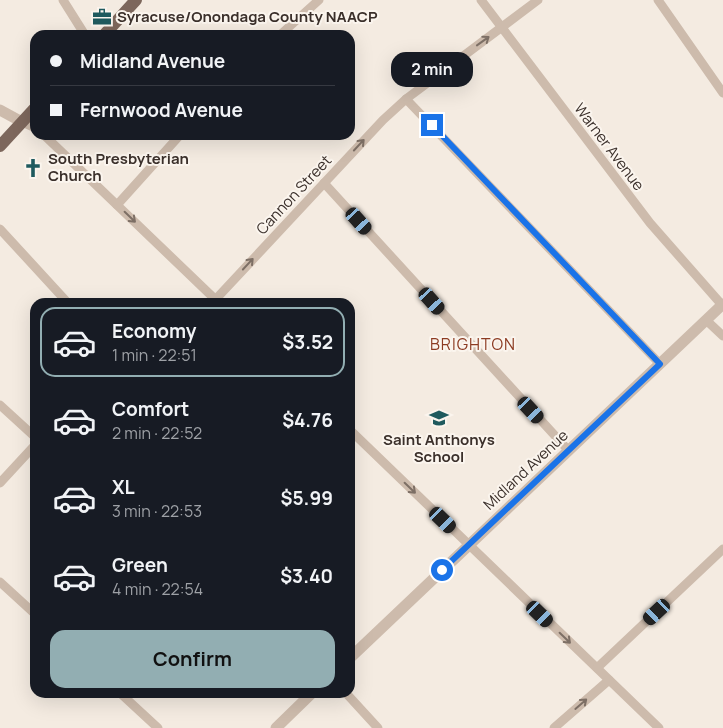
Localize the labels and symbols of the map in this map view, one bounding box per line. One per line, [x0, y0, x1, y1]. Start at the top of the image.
office icon: Syracuse/Onondaga County NAACP [91, 6, 113, 28]
place label: Syracuse/Onondaga County NAACP [117, 6, 378, 27]
one-way arrow [476, 36, 490, 46]
callout: 2 min [391, 52, 473, 88]
street label: Warner Avenue [570, 99, 649, 195]
route end [421, 114, 443, 136]
one-way arrow [353, 139, 365, 152]
place label: South Presbyterian Church [48, 148, 189, 186]
street label: Cannon Street [251, 150, 336, 239]
church icon: South Presbyterian Church [22, 157, 44, 179]
car [343, 205, 374, 237]
one-way arrow [124, 211, 136, 223]
one-way arrow [242, 258, 254, 271]
car [416, 285, 447, 317]
district label: BRIGHTON [430, 333, 516, 355]
car [515, 394, 546, 426]
school or university icon: Saint Anthonys School [428, 407, 450, 429]
street label: Midland Avenue [479, 425, 573, 514]
place label: Saint Anthonys School [383, 429, 495, 467]
one-way arrow [404, 482, 416, 494]
car [426, 504, 459, 536]
route start [431, 559, 453, 581]
car [640, 596, 673, 628]
car [523, 598, 556, 630]
one-way arrow [559, 632, 571, 644]
one-way arrow [575, 698, 588, 710]

